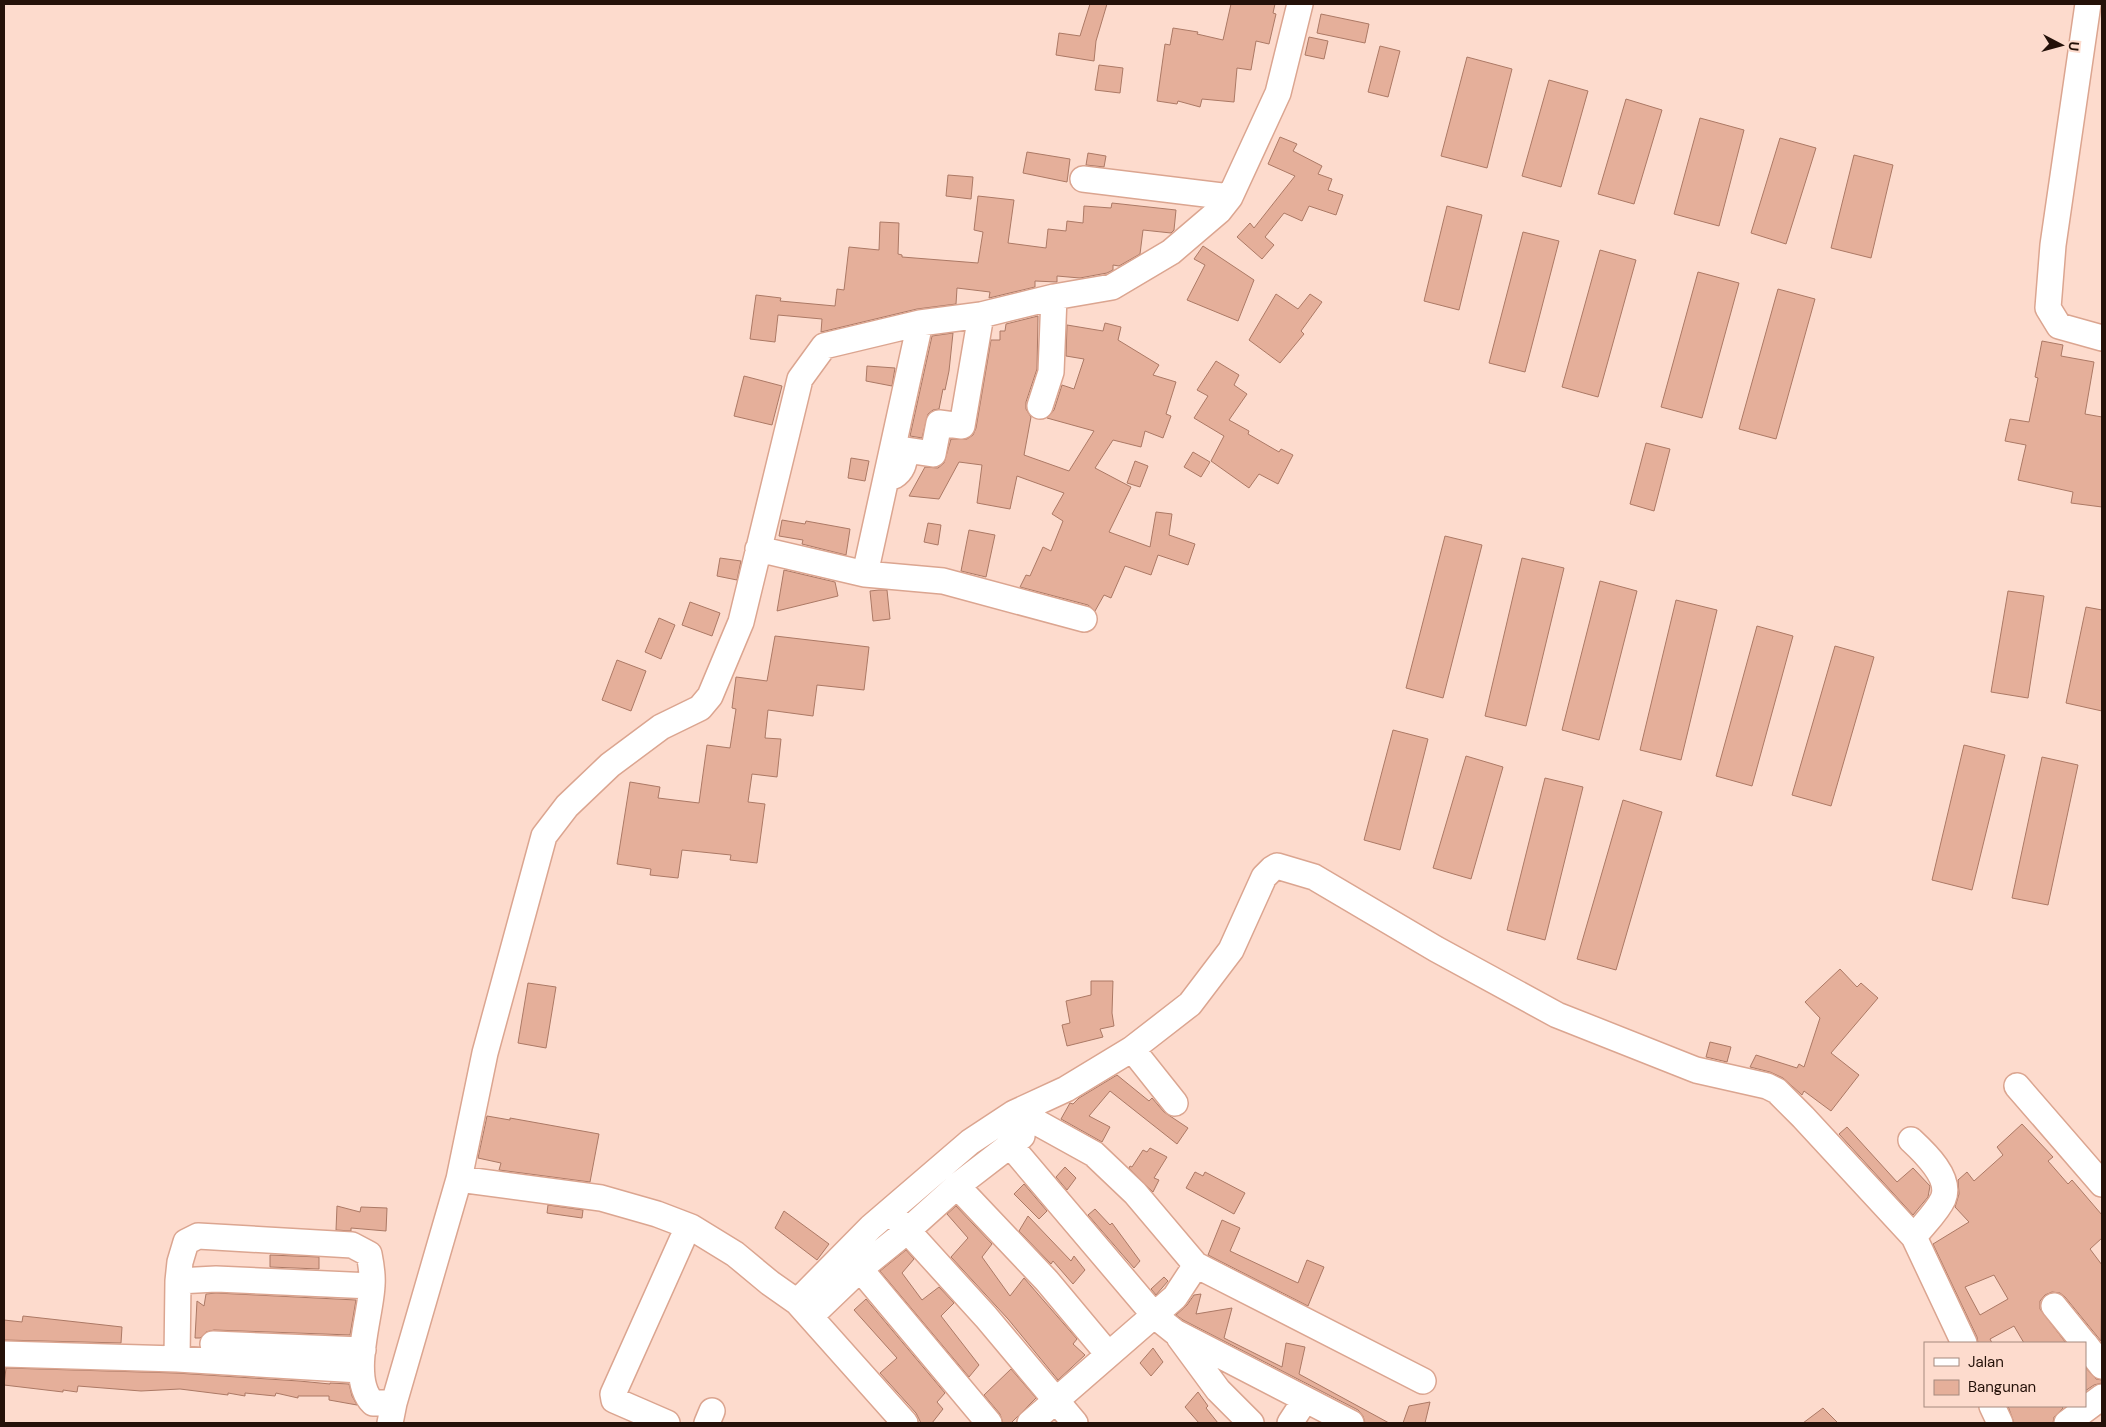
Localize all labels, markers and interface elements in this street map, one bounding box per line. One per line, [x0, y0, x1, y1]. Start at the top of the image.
north arrow [2036, 20, 2086, 70]
text: U [2064, 41, 2083, 52]
legend [1924, 1342, 2086, 1407]
text: Jalan [1968, 1352, 2004, 1372]
text: Bangunan [1968, 1377, 2036, 1397]

